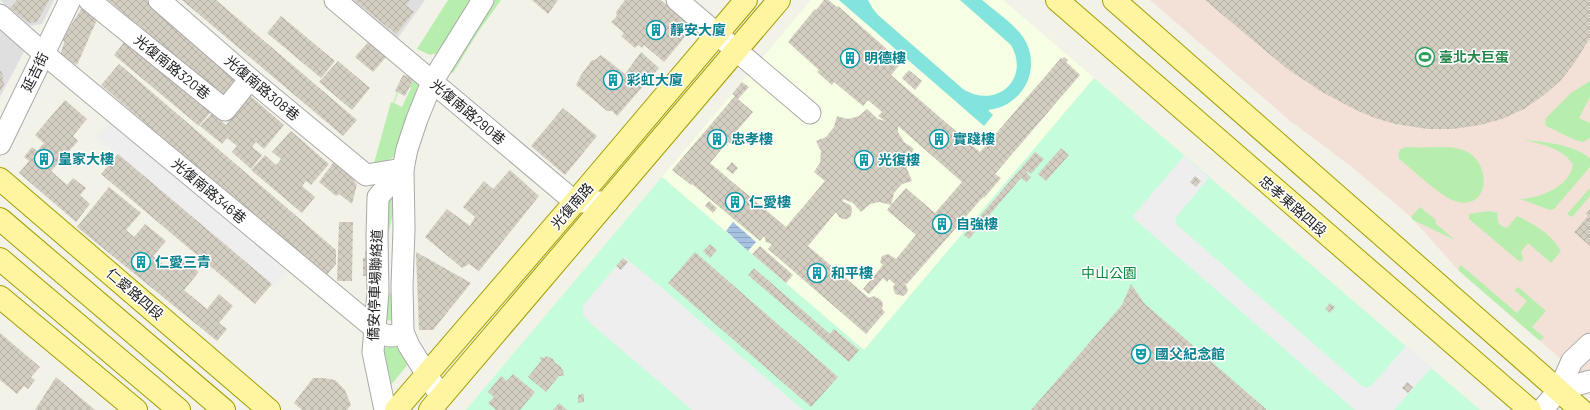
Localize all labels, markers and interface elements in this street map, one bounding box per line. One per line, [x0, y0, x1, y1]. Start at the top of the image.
building icon: 靜安大廈 [645, 19, 667, 41]
place label: 靜安大廈 [670, 21, 726, 38]
street label: 光復南路320巷 [131, 31, 214, 102]
sports icon: 臺北大巨蛋 [1414, 46, 1436, 68]
building icon: 明德樓 [839, 47, 861, 69]
place label: 臺北大巨蛋 [1439, 48, 1509, 65]
street label: 延吉街 [18, 49, 51, 94]
place label: 明德樓 [864, 49, 906, 66]
street label: 光復南路308巷 [221, 51, 303, 124]
building icon: 彩虹大廈 [602, 69, 624, 91]
place label: 彩虹大廈 [627, 71, 683, 88]
street label: 光復南路290巷 [427, 75, 509, 148]
building icon: 忠孝樓 [706, 128, 728, 150]
building icon: 實踐樓 [928, 128, 950, 150]
place label: 忠孝樓 [731, 130, 773, 147]
place label: 實踐樓 [953, 130, 995, 147]
building icon: 皇家大樓 [33, 148, 55, 170]
building icon: 光復樓 [853, 149, 875, 171]
place label: 皇家大樓 [58, 150, 114, 167]
place label: 光復樓 [878, 151, 920, 168]
street label: 光復南路346巷 [169, 154, 250, 227]
street label: 忠孝東路四段 [1256, 172, 1331, 240]
street label: 光復南路 [547, 179, 596, 232]
building icon: 仁愛樓 [724, 191, 746, 213]
place label: 仁愛樓 [749, 193, 791, 210]
building icon: 自強樓 [931, 213, 953, 235]
place label: 自強樓 [956, 215, 998, 232]
street label: 僑安停車場聯絡道 [364, 229, 385, 341]
building icon: 仁愛三青 [130, 251, 152, 273]
place label: 仁愛三青 [155, 253, 211, 270]
building icon: 和平樓 [806, 262, 828, 284]
street label: 仁愛路四段 [103, 264, 167, 323]
place label: 和平樓 [831, 264, 873, 281]
park label: 中山公園 [1081, 264, 1137, 281]
theatre icon: 國父紀念館 [1130, 343, 1152, 365]
place label: 國父紀念館 [1155, 345, 1225, 362]

